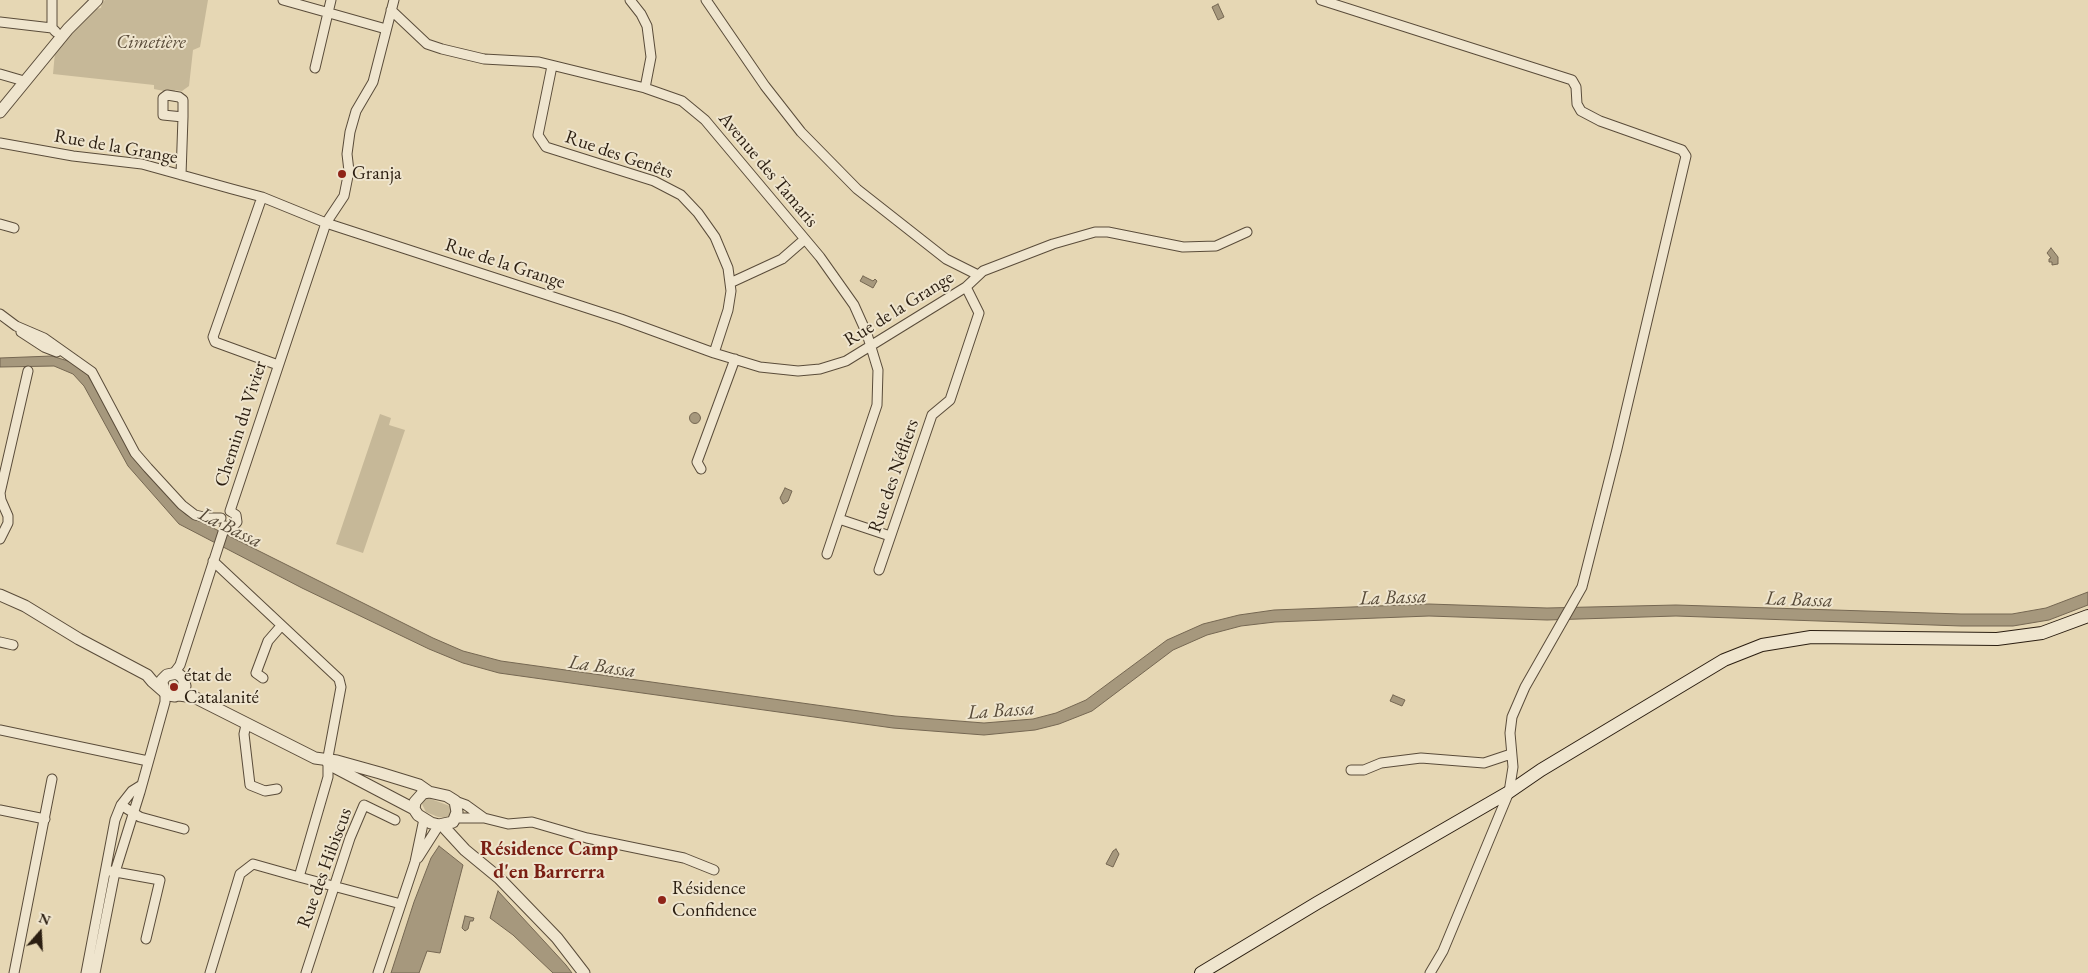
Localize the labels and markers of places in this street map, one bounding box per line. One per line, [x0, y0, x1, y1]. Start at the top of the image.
place label: Granja [352, 163, 402, 185]
marker: Granja [336, 168, 348, 180]
place label: état de Catalanité [184, 665, 259, 709]
marker: état de Catalanité [168, 681, 180, 693]
place label: Résidence Confidence [672, 878, 757, 922]
marker: Résidence Confidence [656, 894, 668, 906]

